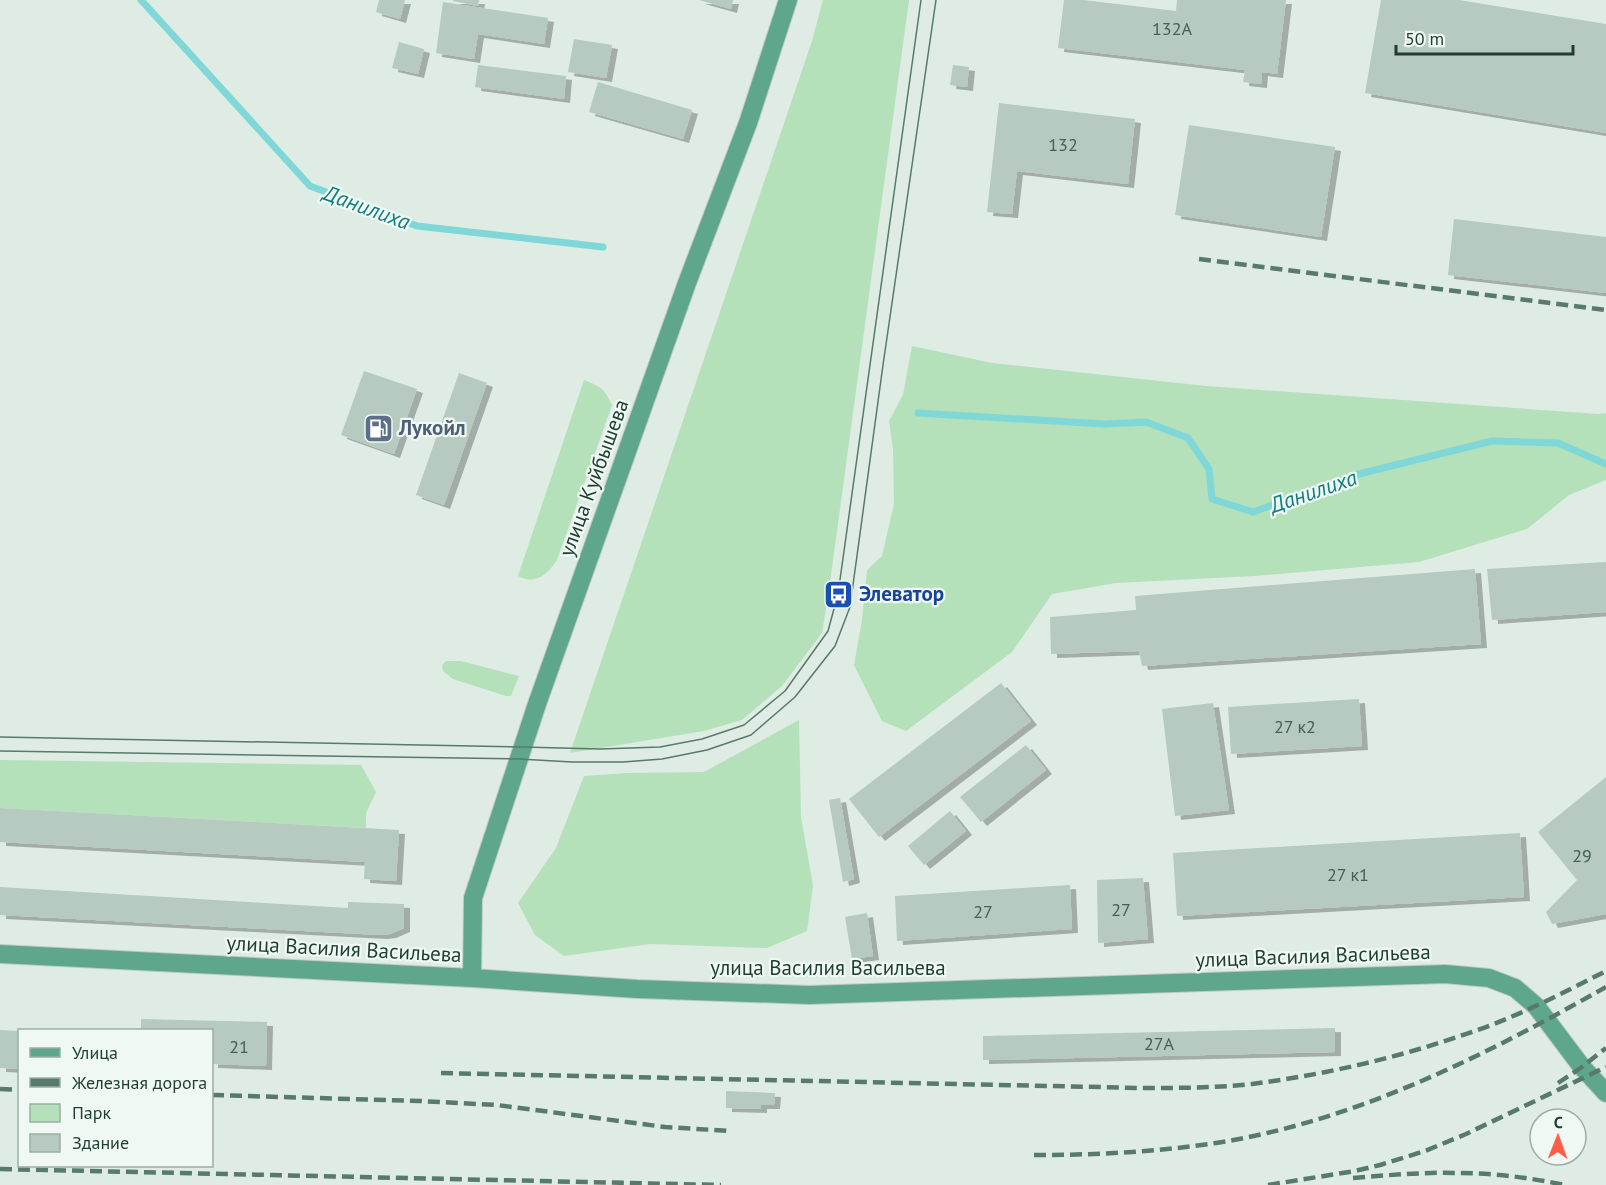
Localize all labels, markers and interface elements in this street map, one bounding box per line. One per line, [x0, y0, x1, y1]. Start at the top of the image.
house number: 132А [1152, 17, 1192, 40]
scale bar [1396, 18, 1573, 56]
text: 50 m [1405, 27, 1444, 50]
house number: 132 [1048, 133, 1078, 156]
water label: Данилиха [318, 178, 414, 236]
street label: улица Куйбышева [553, 396, 634, 560]
fuel station icon: Лукойл [362, 412, 394, 444]
place label: Лукойл [398, 414, 466, 441]
water label: Данилиха [1264, 463, 1360, 520]
bus stop icon: Элеватор [822, 578, 854, 610]
place label: Элеватор [859, 580, 944, 607]
house number: 27 к2 [1274, 715, 1316, 738]
house number: 29 [1572, 844, 1592, 867]
house number: 27 к1 [1327, 863, 1369, 886]
house number: 27 [1111, 898, 1131, 921]
house number: 27 [973, 900, 993, 923]
street label: улица Василия Васильева [226, 929, 462, 968]
street label: улица Василия Васильева [1195, 938, 1431, 973]
street label: улица Василия Васильева [710, 954, 946, 981]
legend [18, 1029, 213, 1167]
house number: 27А [1144, 1032, 1175, 1055]
house number: 21 [229, 1035, 249, 1058]
text: Улица [72, 1041, 118, 1064]
text: Железная дорога [71, 1071, 207, 1094]
text: Парк [72, 1101, 112, 1124]
north arrow [1528, 1107, 1588, 1167]
text: С [1554, 1112, 1563, 1132]
text: Здание [72, 1131, 129, 1154]

